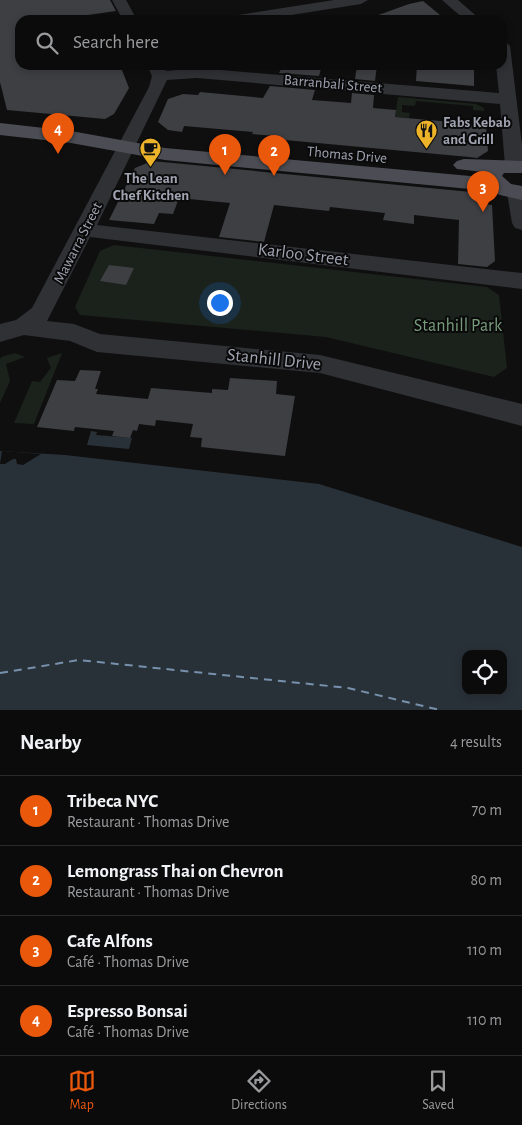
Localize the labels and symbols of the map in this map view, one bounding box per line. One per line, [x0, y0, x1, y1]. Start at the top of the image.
street label: Barranbali Street [283, 72, 383, 96]
pin: 4 [42, 113, 74, 154]
place label: Fabs Kebab and Grill [443, 115, 511, 147]
restaurant icon: Fabs Kebab and Grill [415, 119, 439, 150]
pin: 1 [209, 134, 241, 175]
pin: 2 [258, 135, 290, 176]
cafe icon: The Lean Chef Kitchen [139, 137, 163, 168]
street label: Thomas Drive [306, 144, 388, 166]
place label: The Lean Chef Kitchen [113, 171, 189, 203]
pin: 3 [467, 171, 499, 212]
street label: Mawarra Street [51, 200, 105, 286]
street label: Karloo Street [257, 241, 350, 270]
your location [207, 290, 233, 316]
park label: Stanhill Park [414, 317, 503, 335]
street label: Stanhill Drive [226, 346, 322, 374]

